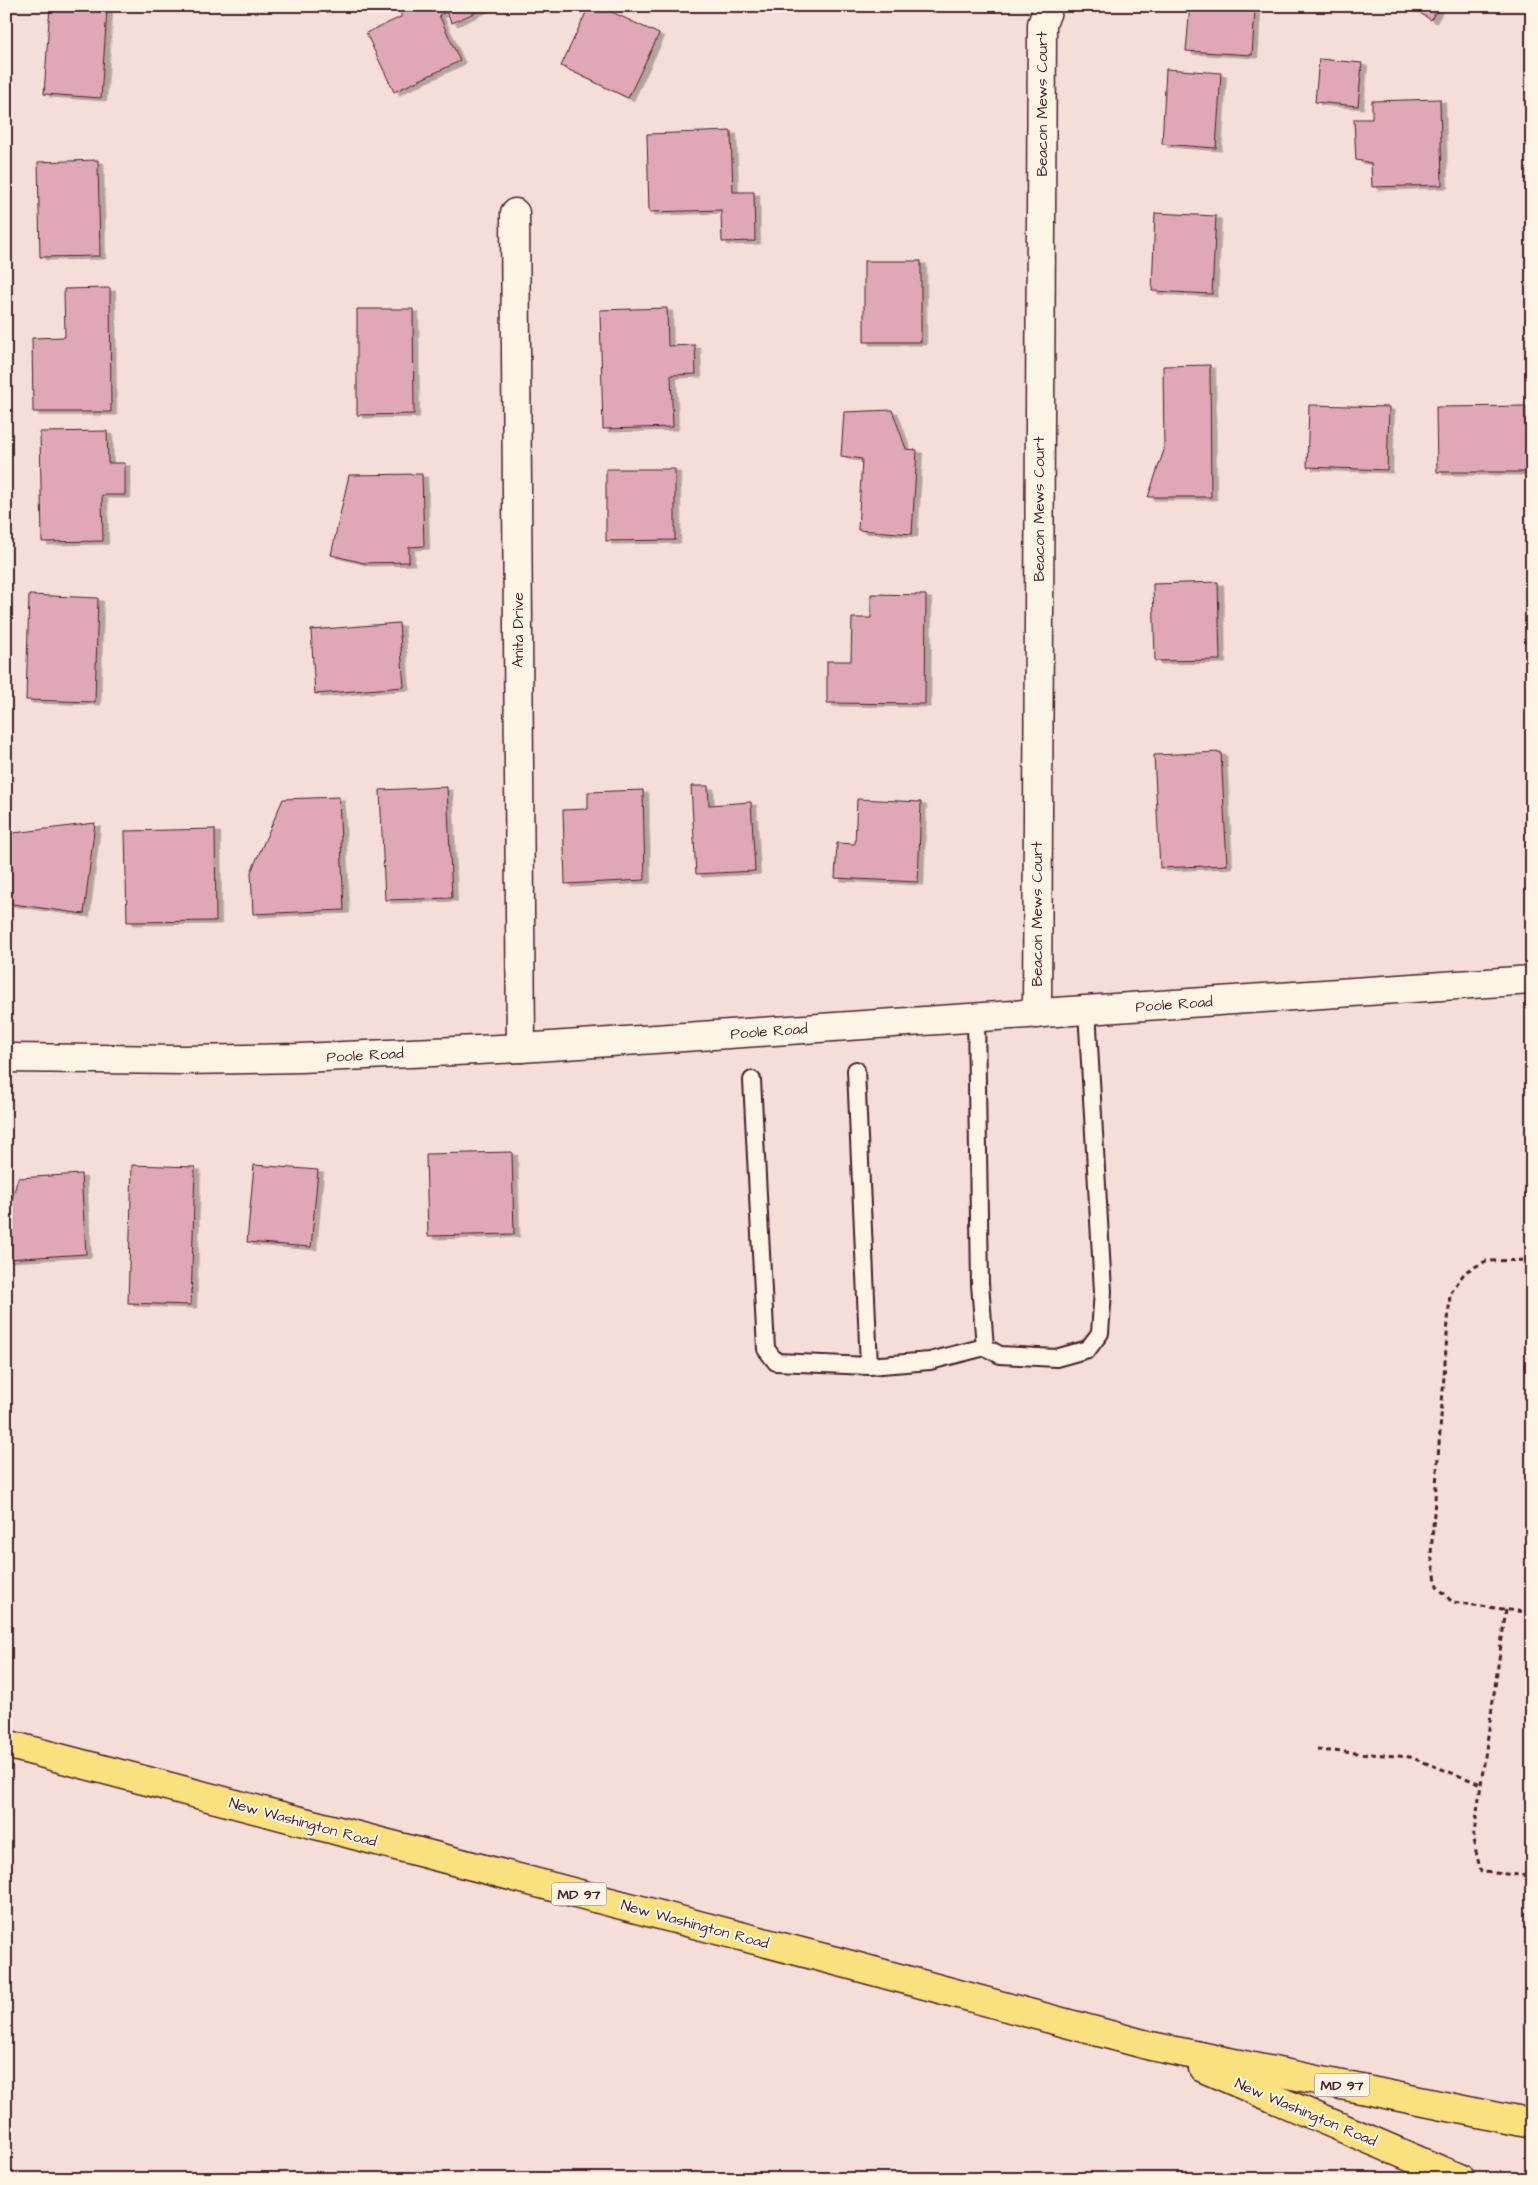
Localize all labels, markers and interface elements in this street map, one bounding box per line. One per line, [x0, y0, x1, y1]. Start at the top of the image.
street label: Beacon Mews Court [1032, 31, 1053, 177]
street label: Beacon Mews Court [1029, 436, 1050, 582]
street label: Anita Drive [508, 592, 529, 668]
street label: Beacon Mews Court [1027, 841, 1048, 987]
street label: Poole Road [1135, 991, 1214, 1018]
street label: Poole Road [730, 1018, 809, 1045]
street label: Poole Road [326, 1043, 405, 1068]
street label: New Washington Road [226, 1793, 379, 1853]
road number: MD 97 [552, 1882, 606, 1906]
street label: New Washington Road [618, 1895, 771, 1955]
street label: New Washington Road [1231, 2073, 1380, 2153]
road number: MD 97 [1314, 2074, 1370, 2096]

